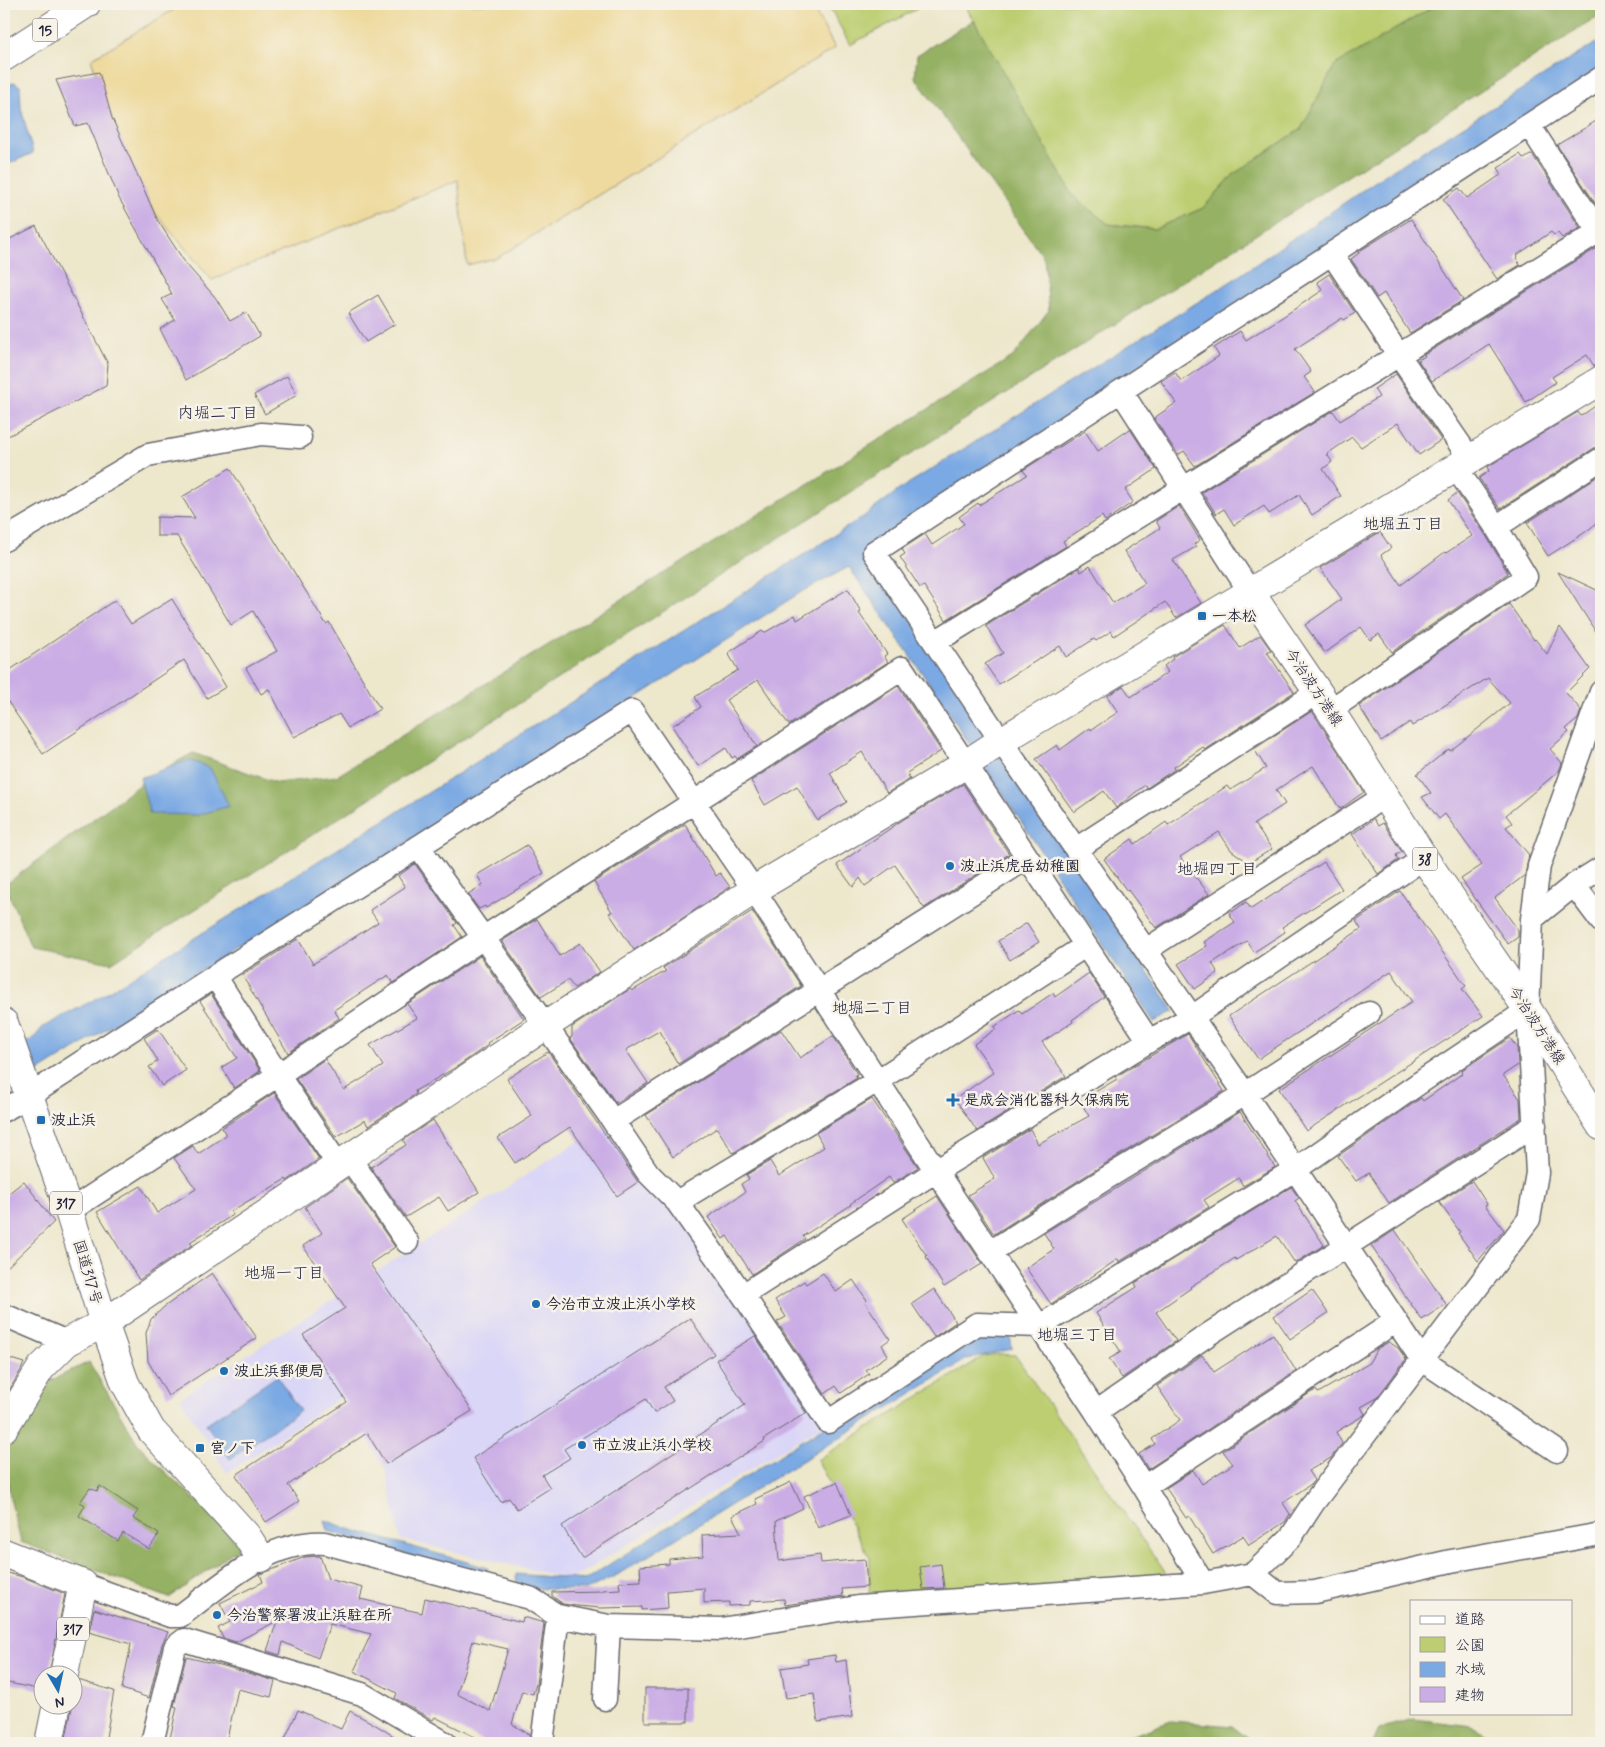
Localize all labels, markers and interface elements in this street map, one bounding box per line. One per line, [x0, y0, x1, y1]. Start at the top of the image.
road number: 15 [32, 18, 58, 42]
district label: 内堀二丁目 [178, 403, 258, 424]
district label: 地堀五丁目 [1363, 514, 1443, 535]
place label: 一本松 [1212, 607, 1257, 627]
marker: 一本松 [1196, 610, 1208, 622]
street label: 今治波方港線 [1280, 645, 1347, 730]
road number: 38 [1412, 848, 1438, 871]
place label: 波止浜虎岳幼稚園 [960, 857, 1080, 877]
district label: 地堀四丁目 [1177, 859, 1257, 880]
marker: 波止浜虎岳幼稚園 [944, 860, 956, 872]
street label: 今治波方港線 [1503, 982, 1569, 1069]
district label: 地堀二丁目 [832, 998, 912, 1019]
place label: 是成会消化器科久保病院 [964, 1091, 1129, 1111]
marker: 是成会消化器科久保病院 [946, 1093, 960, 1107]
place label: 波止浜 [51, 1111, 96, 1131]
marker: 波止浜 [35, 1114, 47, 1126]
road number: 317 [50, 1192, 82, 1214]
street label: 国道317号 [68, 1238, 106, 1307]
district label: 地堀一丁目 [244, 1263, 324, 1284]
place label: 今治市立波止浜小学校 [546, 1295, 696, 1315]
marker: 今治市立波止浜小学校 [530, 1298, 542, 1310]
district label: 地堀三丁目 [1037, 1325, 1117, 1346]
place label: 波止浜郵便局 [234, 1362, 324, 1382]
marker: 波止浜郵便局 [218, 1365, 230, 1377]
place label: 市立波止浜小学校 [592, 1436, 712, 1456]
place label: 宮ノ下 [210, 1439, 255, 1459]
marker: 市立波止浜小学校 [576, 1439, 588, 1451]
marker: 宮ノ下 [194, 1442, 206, 1454]
legend [1410, 1600, 1572, 1714]
place label: 今治警察署波止浜駐在所 [227, 1606, 392, 1626]
marker: 今治警察署波止浜駐在所 [211, 1609, 223, 1621]
text: 道路 [1455, 1610, 1485, 1630]
road number: 317 [57, 1618, 89, 1640]
text: 公園 [1455, 1636, 1485, 1656]
text: 水域 [1455, 1660, 1485, 1680]
north arrow [32, 1664, 82, 1714]
text: 建物 [1455, 1686, 1485, 1706]
text: N [54, 1692, 66, 1711]

